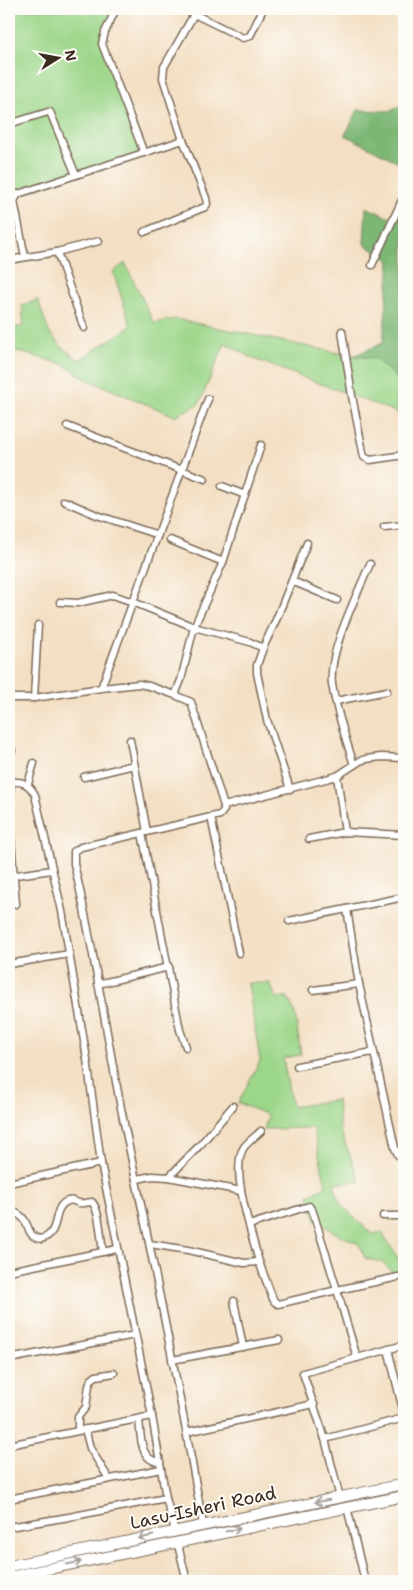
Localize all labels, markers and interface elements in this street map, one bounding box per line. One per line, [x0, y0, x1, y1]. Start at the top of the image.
north arrow [32, 32, 82, 82]
text: N [61, 48, 81, 63]
street label: Lasu-Isheri Road [128, 1481, 278, 1535]
one-way arrow [315, 1496, 331, 1506]
one-way arrow [224, 1525, 240, 1535]
one-way arrow [138, 1533, 154, 1542]
one-way arrow [65, 1558, 81, 1567]

